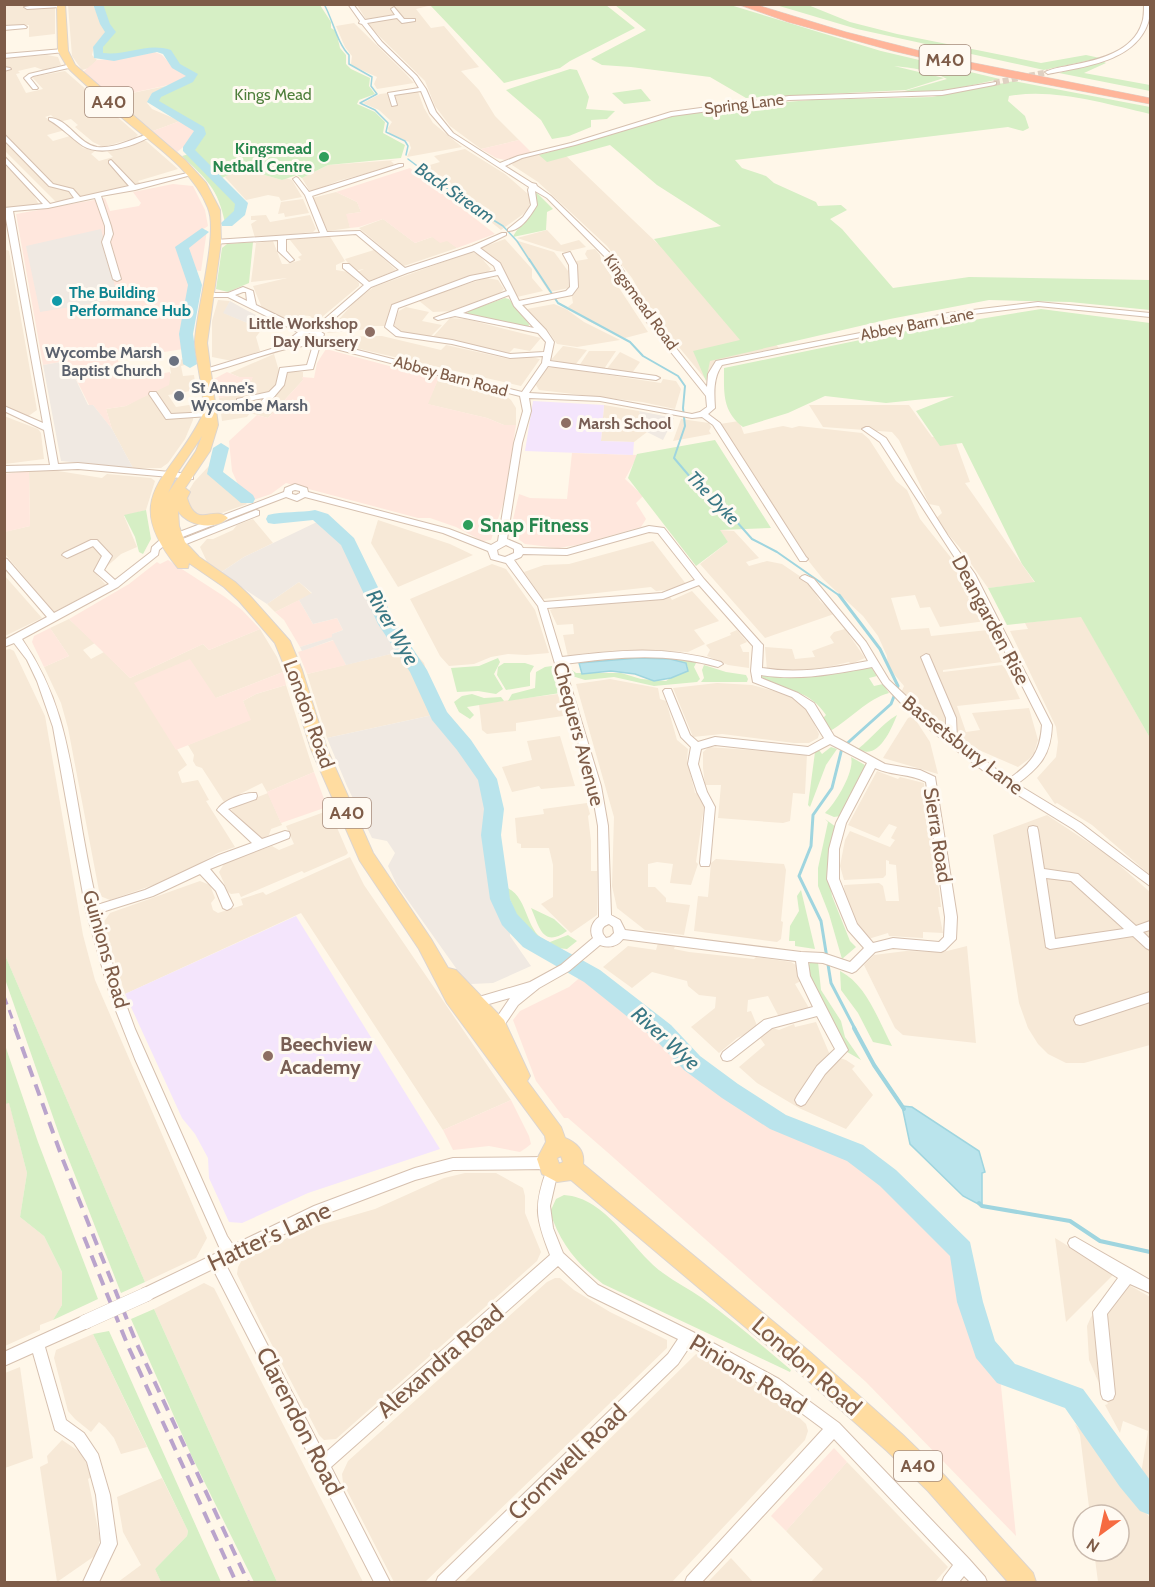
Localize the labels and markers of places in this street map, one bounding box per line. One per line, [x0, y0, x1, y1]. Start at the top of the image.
place label: Kingsmead Netball Centre [213, 139, 312, 176]
marker: Kingsmead Netball Centre [317, 150, 331, 164]
place label: The Building Performance Hub [69, 283, 191, 320]
marker: The Building Performance Hub [50, 294, 64, 308]
place label: Little Workshop Day Nursery [248, 314, 358, 351]
marker: Little Workshop Day Nursery [363, 325, 377, 339]
place label: Wycombe Marsh Baptist Church [45, 343, 162, 380]
marker: Wycombe Marsh Baptist Church [167, 354, 181, 368]
place label: St Anne's Wycombe Marsh [191, 378, 308, 415]
marker: St Anne's Wycombe Marsh [172, 389, 186, 403]
place label: Marsh School [578, 414, 672, 433]
marker: Marsh School [559, 416, 573, 430]
place label: Snap Fitness [480, 513, 589, 537]
marker: Snap Fitness [461, 518, 475, 532]
place label: Beechview Academy [280, 1032, 373, 1079]
marker: Beechview Academy [261, 1049, 275, 1063]

